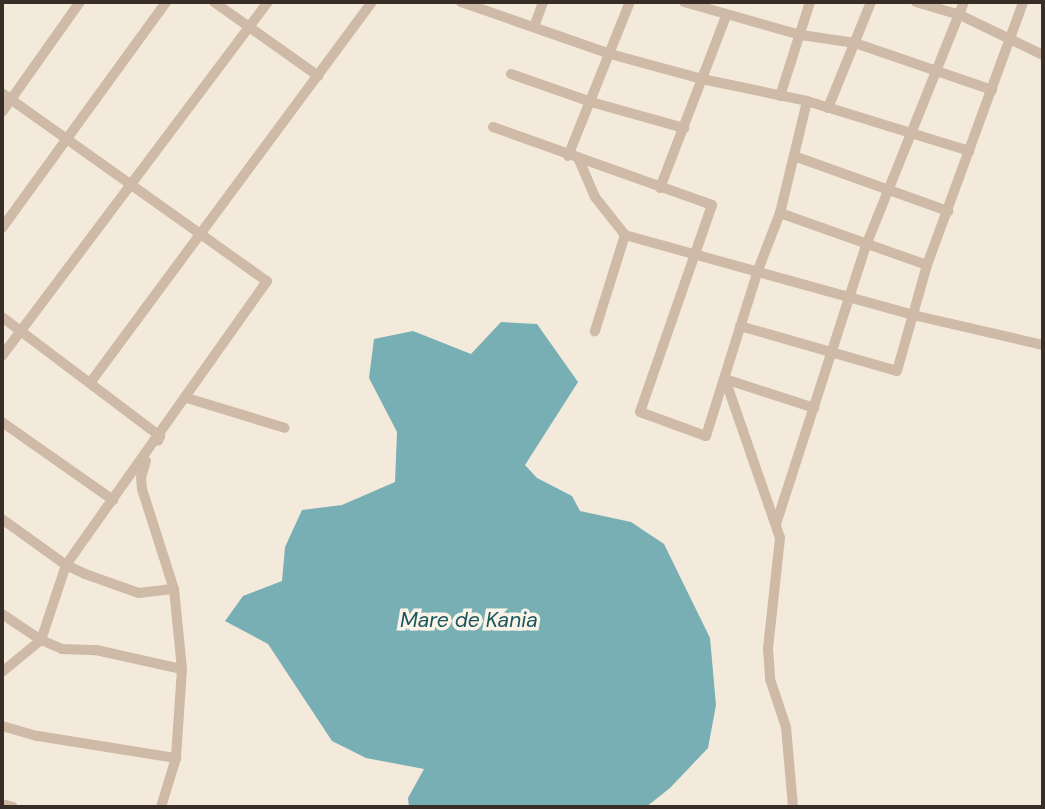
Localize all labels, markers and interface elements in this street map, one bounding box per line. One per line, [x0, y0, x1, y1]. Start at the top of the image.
water label: Mare de Kania [400, 607, 538, 633]

